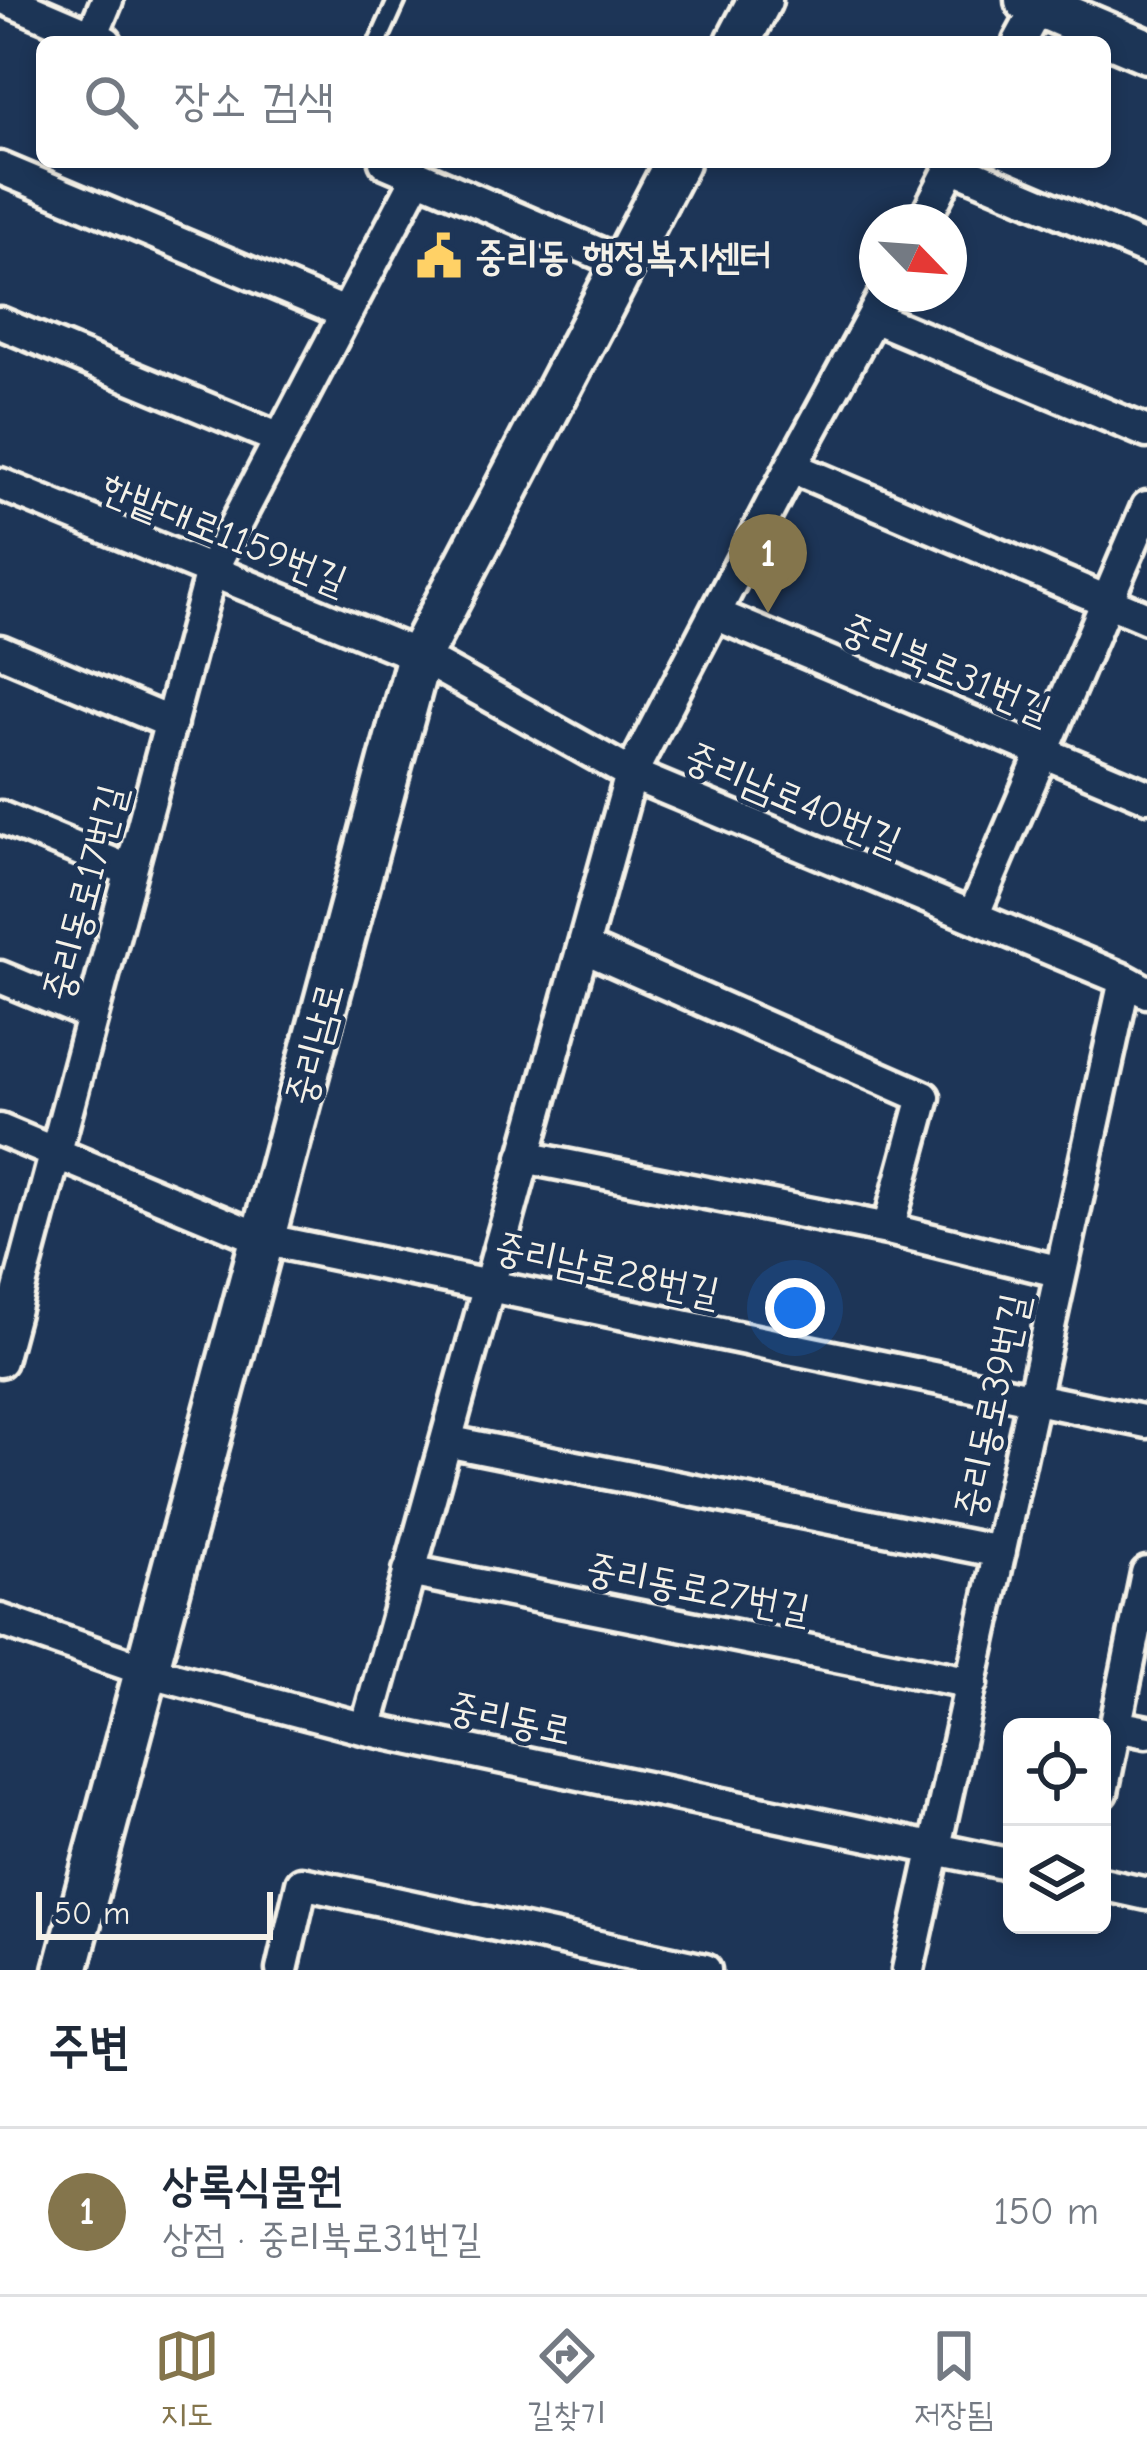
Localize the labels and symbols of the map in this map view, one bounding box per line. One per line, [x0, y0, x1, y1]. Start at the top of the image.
north arrow [859, 204, 967, 312]
public building icon: 중리동 행정복지센터 [414, 231, 464, 281]
place label: 중리동 행정복지센터 [475, 234, 771, 279]
street label: 한밭대로1159번길 [95, 464, 353, 604]
pin: 1 [729, 514, 807, 613]
street label: 중리북로31번길 [834, 605, 1058, 733]
street label: 중리남로40번길 [678, 733, 908, 865]
street label: 중리동로17번길 [35, 780, 135, 1006]
street label: 중리남로 [277, 978, 353, 1110]
street label: 중리남로28번길 [490, 1224, 724, 1316]
your location [765, 1278, 825, 1338]
street label: 중리동로39번길 [946, 1289, 1038, 1523]
street label: 중리동로27번길 [582, 1545, 814, 1633]
street label: 중리동로 [444, 1684, 576, 1754]
scale bar [36, 1886, 273, 1939]

